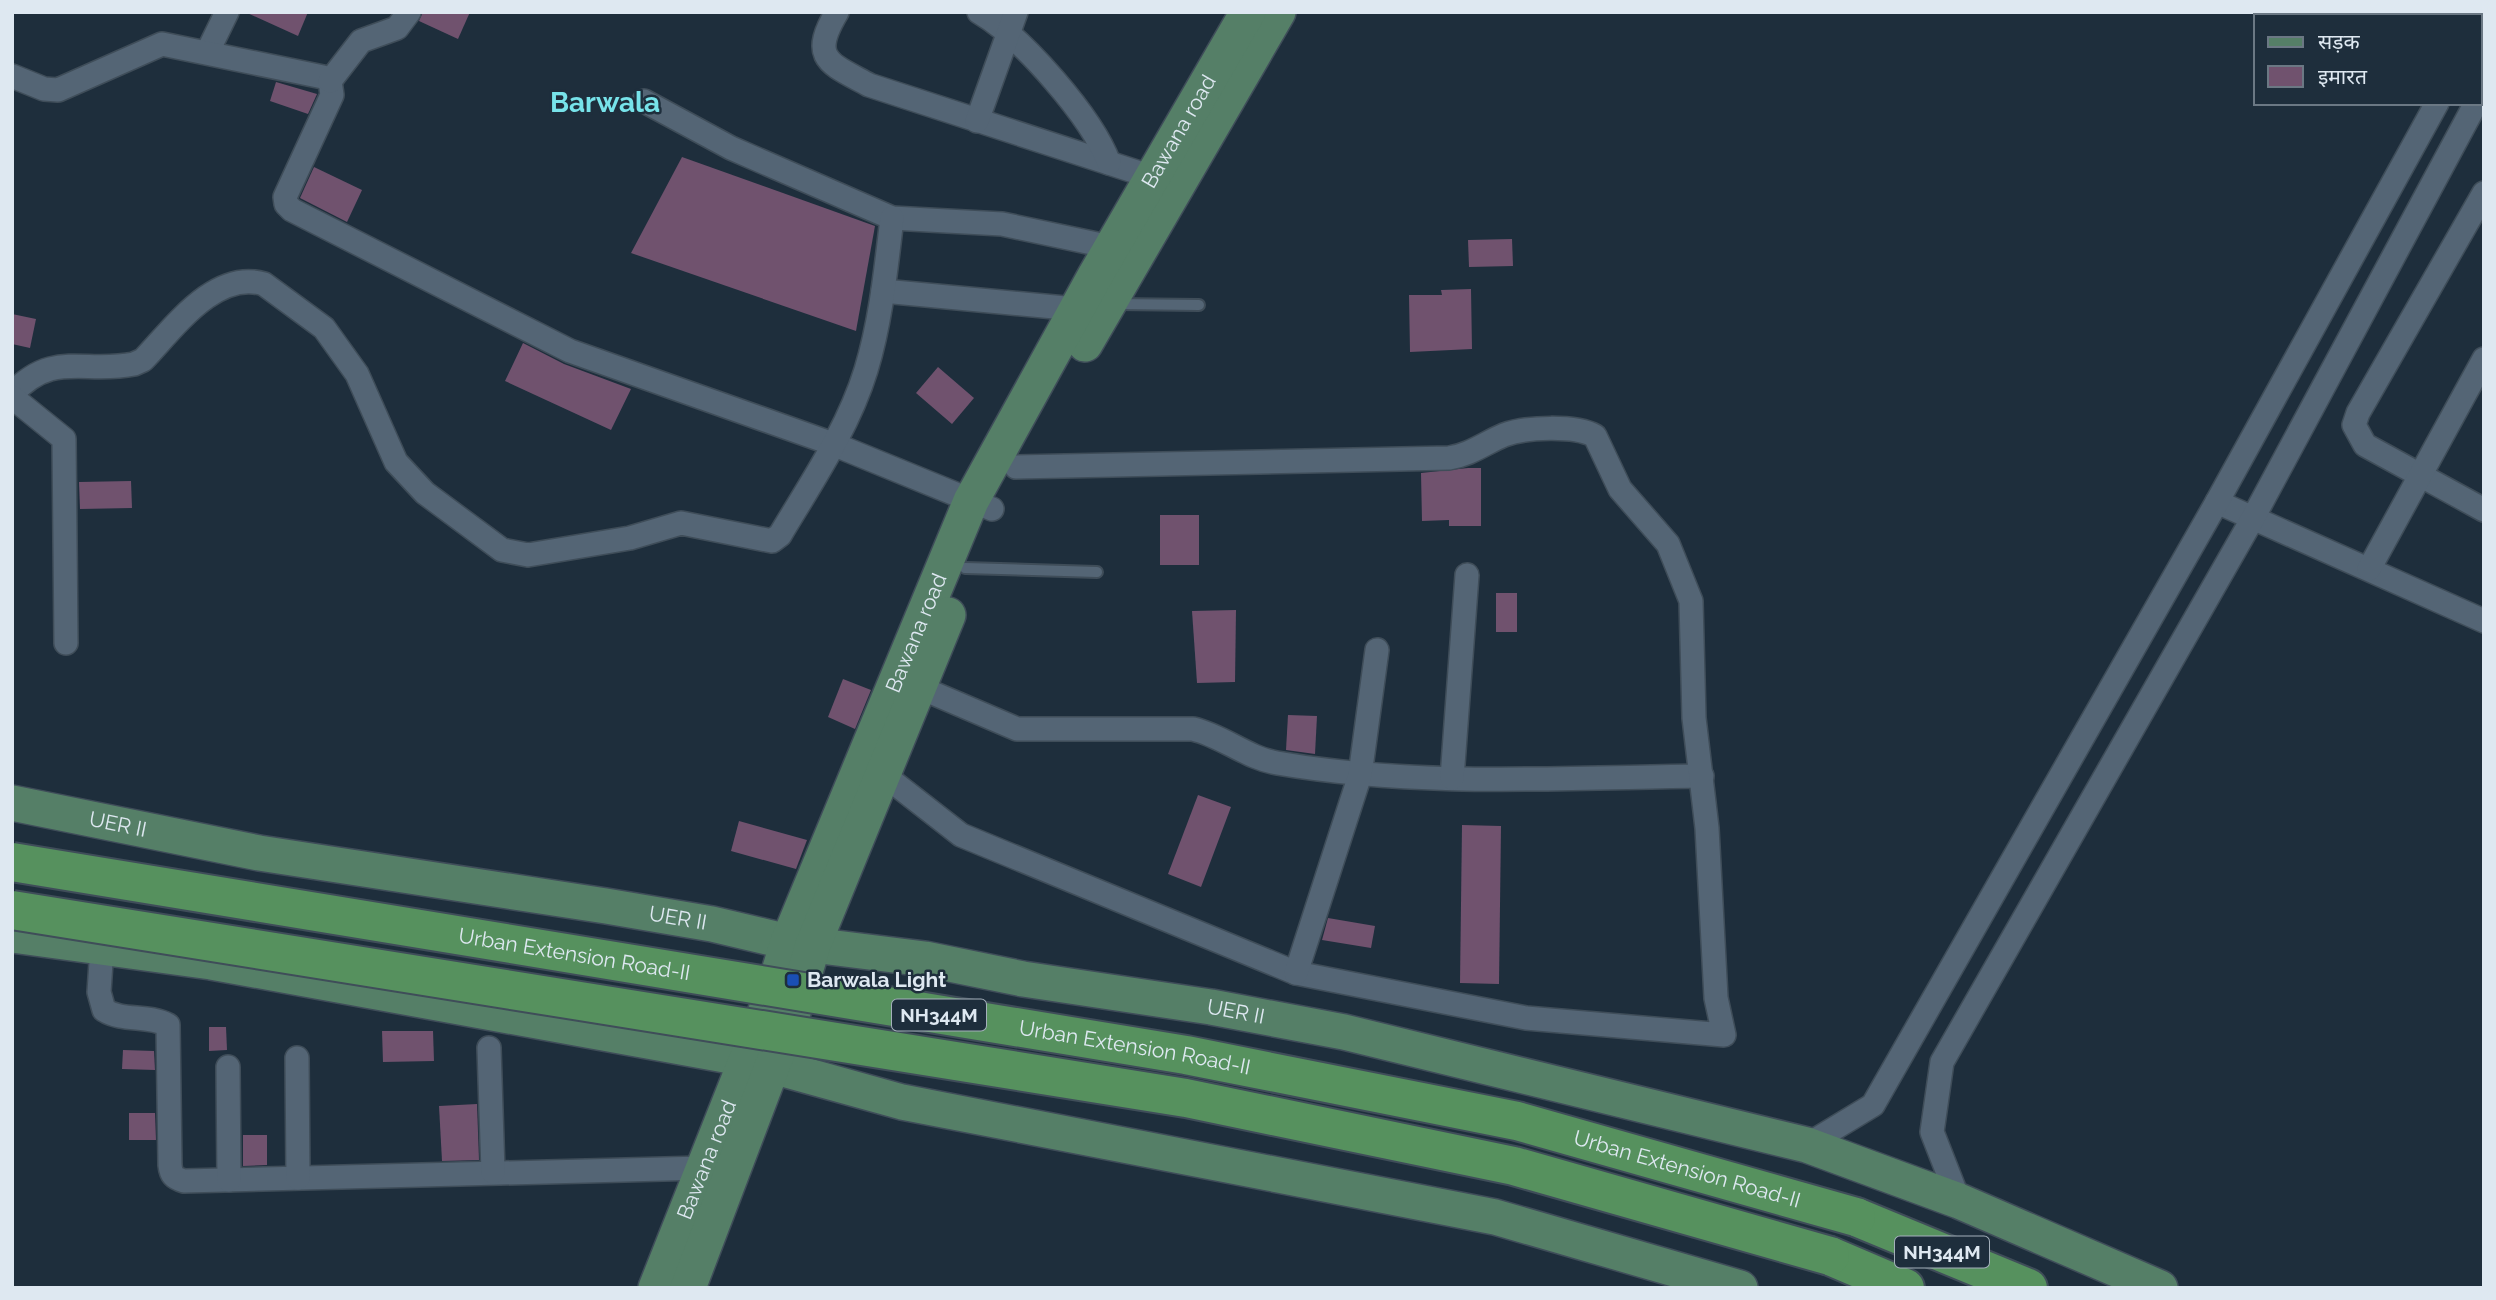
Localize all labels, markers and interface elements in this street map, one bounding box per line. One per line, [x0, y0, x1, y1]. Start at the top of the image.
legend [2254, 14, 2482, 105]
text: सड़क [2318, 29, 2360, 54]
text: इमारत [2318, 64, 2368, 89]
street label: Bawana road [1136, 70, 1221, 192]
district label: Barwala [550, 86, 660, 119]
street label: Bawana road [880, 570, 952, 696]
street label: UER II [87, 806, 149, 842]
street label: UER II [647, 901, 709, 935]
street label: Urban Extension Road-II [457, 923, 692, 985]
place label: Barwala Light [807, 967, 946, 992]
marker: Barwala Light [785, 972, 801, 988]
street label: UER II [1205, 994, 1267, 1029]
road number: NH344M [892, 1000, 986, 1030]
street label: Urban Extension Road-II [1017, 1015, 1253, 1080]
street label: Bawana road [671, 1096, 741, 1223]
street label: Urban Extension Road-II [1571, 1125, 1803, 1213]
road number: NH344M [1895, 1236, 1989, 1268]

